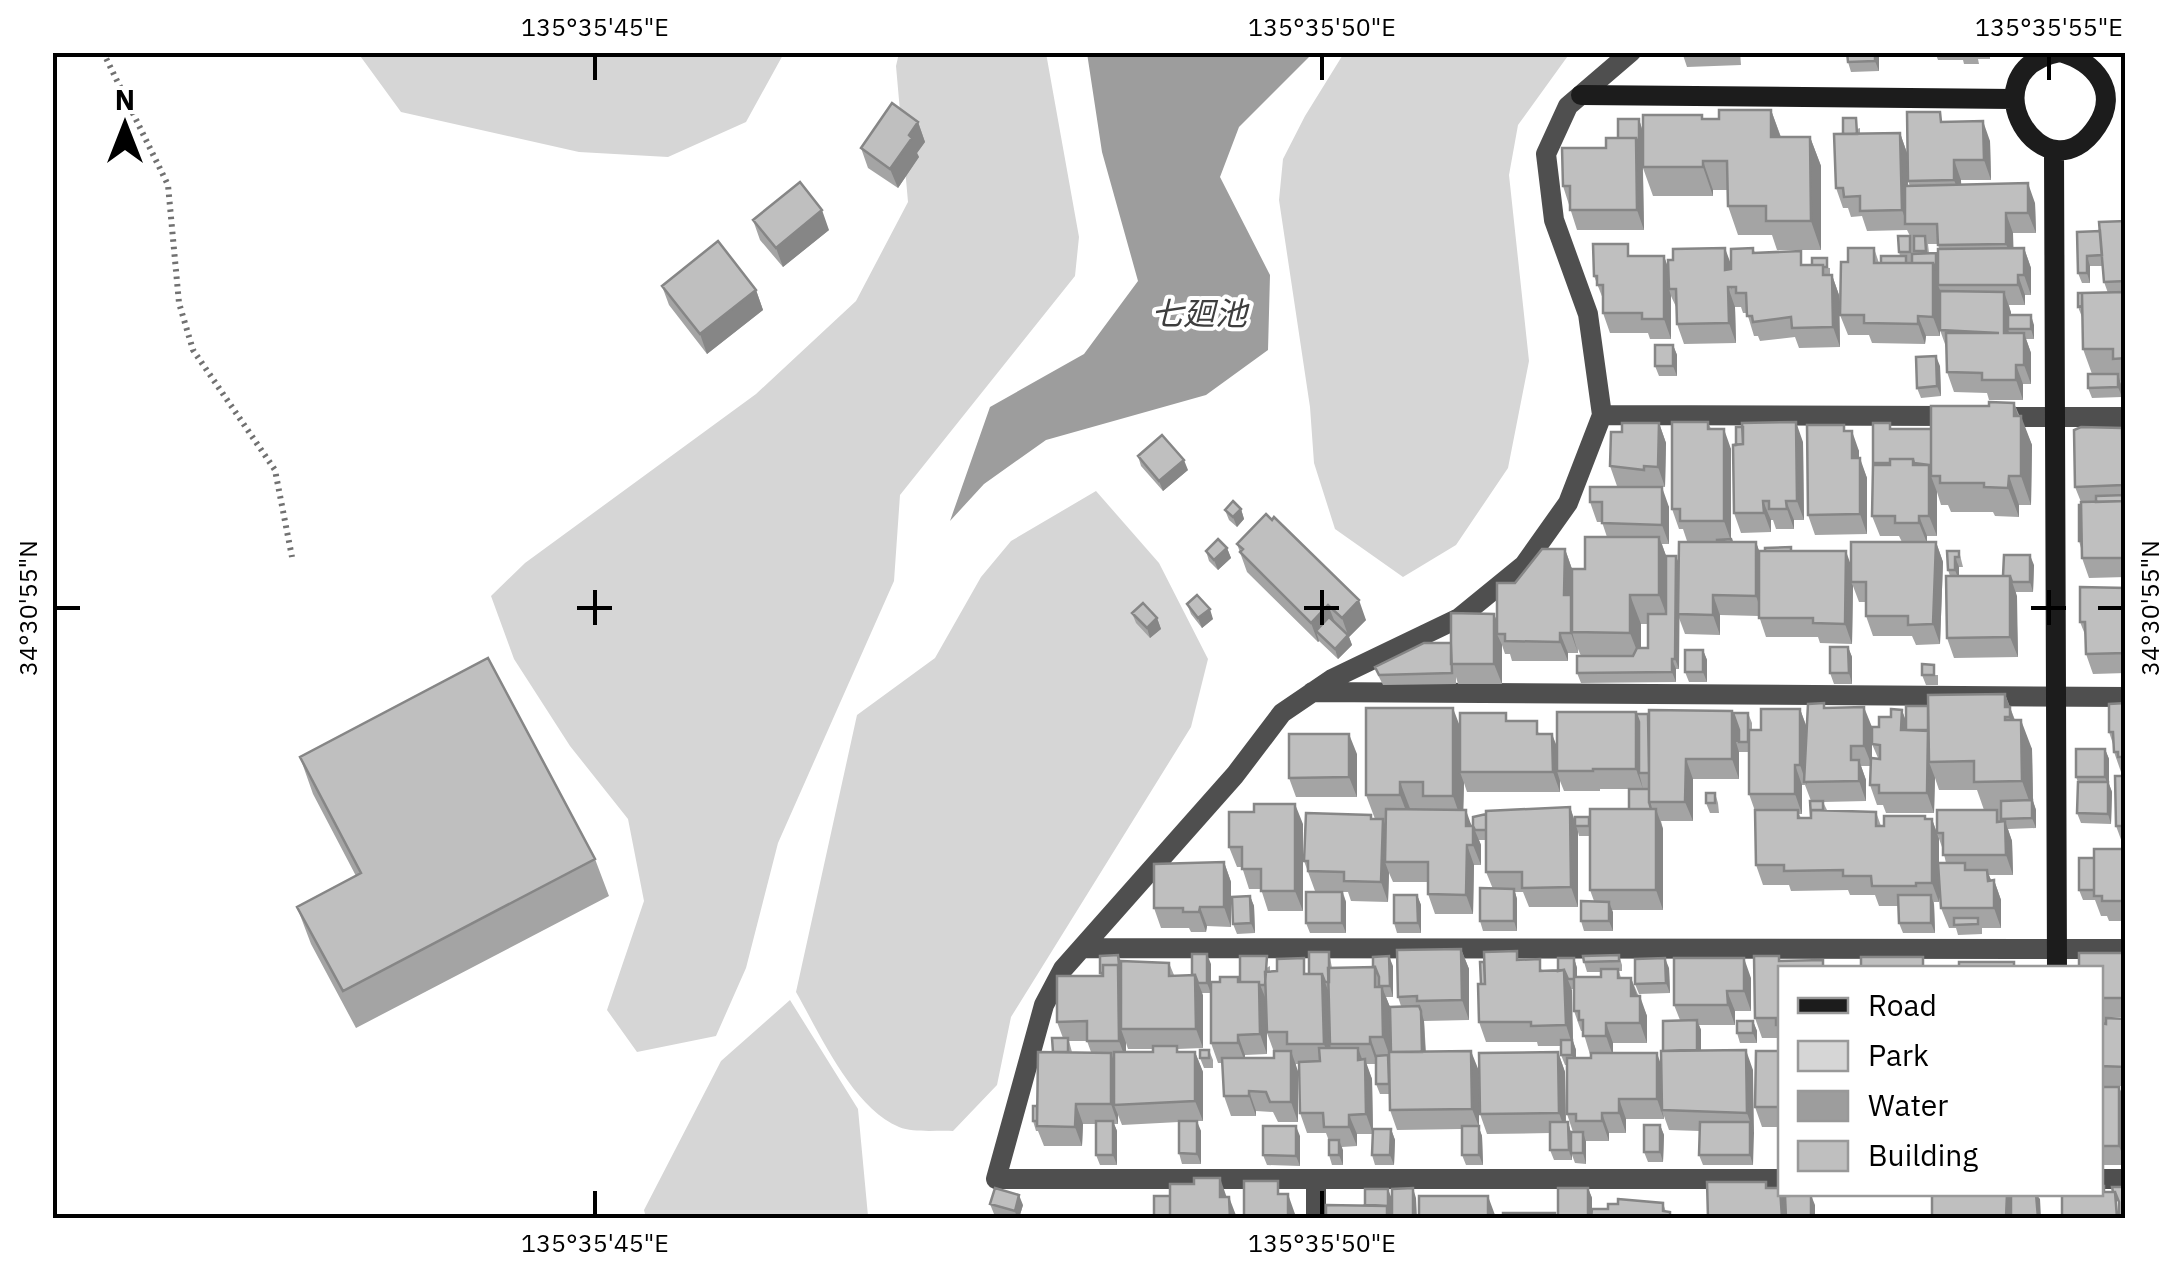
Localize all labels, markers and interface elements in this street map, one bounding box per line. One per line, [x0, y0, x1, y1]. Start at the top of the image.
text: 135°35'45"E [521, 10, 669, 43]
text: 135°35'50"E [1248, 10, 1396, 43]
text: 135°35'55"E [1975, 10, 2123, 43]
north arrow [75, 75, 175, 175]
text: N [115, 81, 135, 118]
water label: 七廻池 [1151, 292, 1250, 334]
text: 34°30'55"N [11, 540, 44, 676]
text: 34°30'55"N [2133, 540, 2166, 676]
legend [1778, 966, 2103, 1196]
text: Road [1868, 985, 1937, 1024]
text: Park [1868, 1035, 1929, 1074]
text: Water [1868, 1085, 1948, 1124]
text: Building [1868, 1135, 1978, 1174]
text: 135°35'45"E [521, 1226, 669, 1259]
text: 135°35'50"E [1248, 1226, 1396, 1259]

